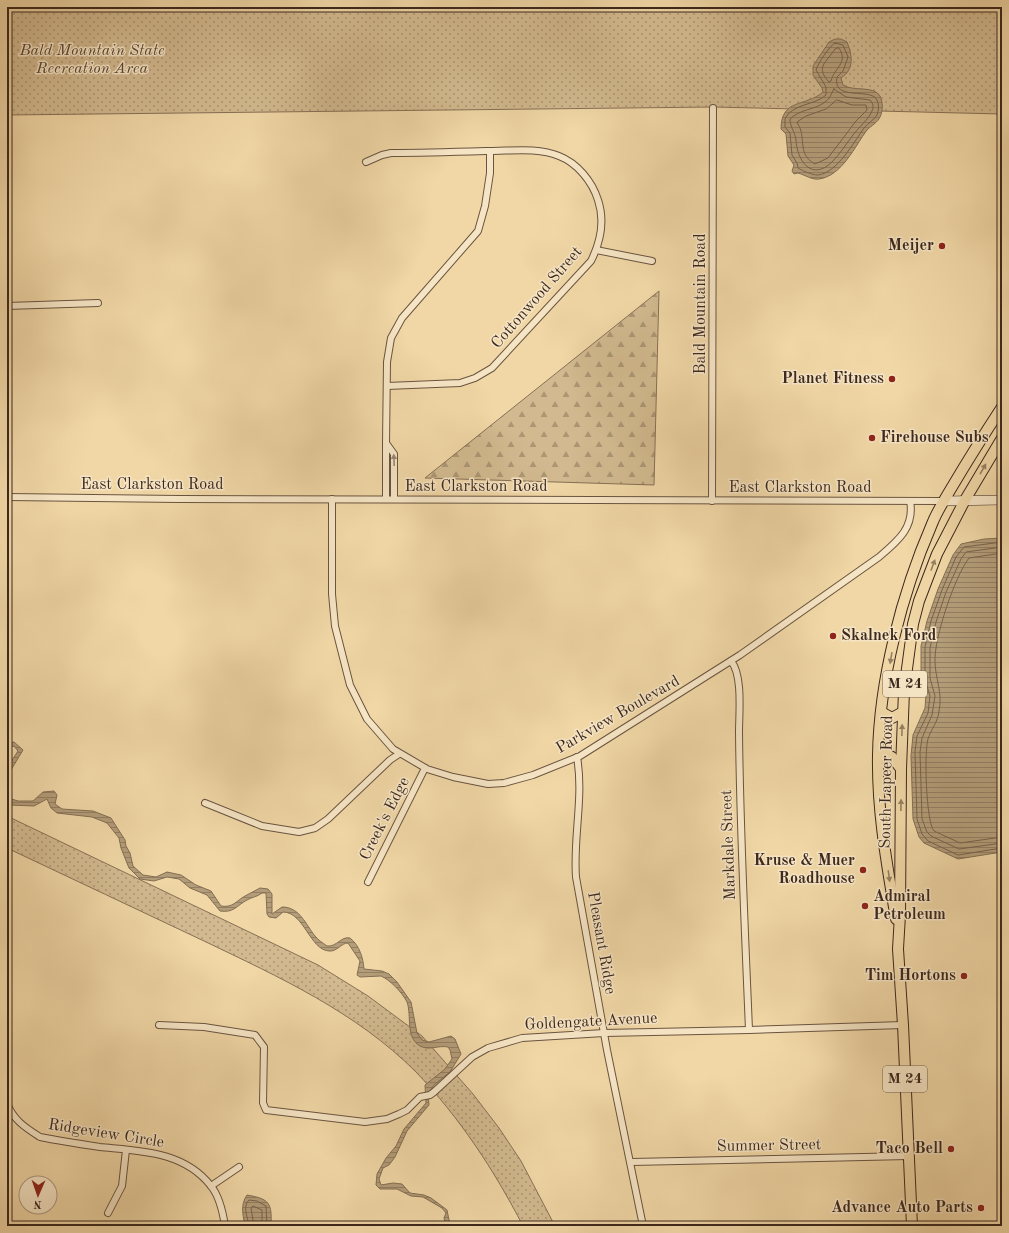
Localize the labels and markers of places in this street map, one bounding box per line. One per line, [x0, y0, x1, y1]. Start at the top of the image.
place label: Meijer [888, 238, 934, 254]
marker: Meijer [937, 241, 947, 251]
place label: Planet Fitness [781, 371, 884, 387]
marker: Planet Fitness [887, 374, 897, 384]
place label: Firehouse Subs [880, 430, 989, 446]
marker: Firehouse Subs [867, 433, 877, 443]
place label: Skalnek Ford [841, 628, 937, 644]
marker: Skalnek Ford [828, 631, 838, 641]
place label: Kruse & Muer Roadhouse [753, 853, 855, 887]
marker: Kruse & Muer Roadhouse [858, 865, 868, 875]
place label: Admiral Petroleum [873, 889, 946, 923]
marker: Admiral Petroleum [860, 901, 870, 911]
place label: Tim Hortons [865, 968, 956, 984]
marker: Tim Hortons [959, 971, 969, 981]
place label: Taco Bell [875, 1141, 943, 1157]
marker: Taco Bell [946, 1144, 956, 1154]
place label: Advance Auto Parts [831, 1200, 973, 1216]
marker: Advance Auto Parts [976, 1203, 986, 1213]

